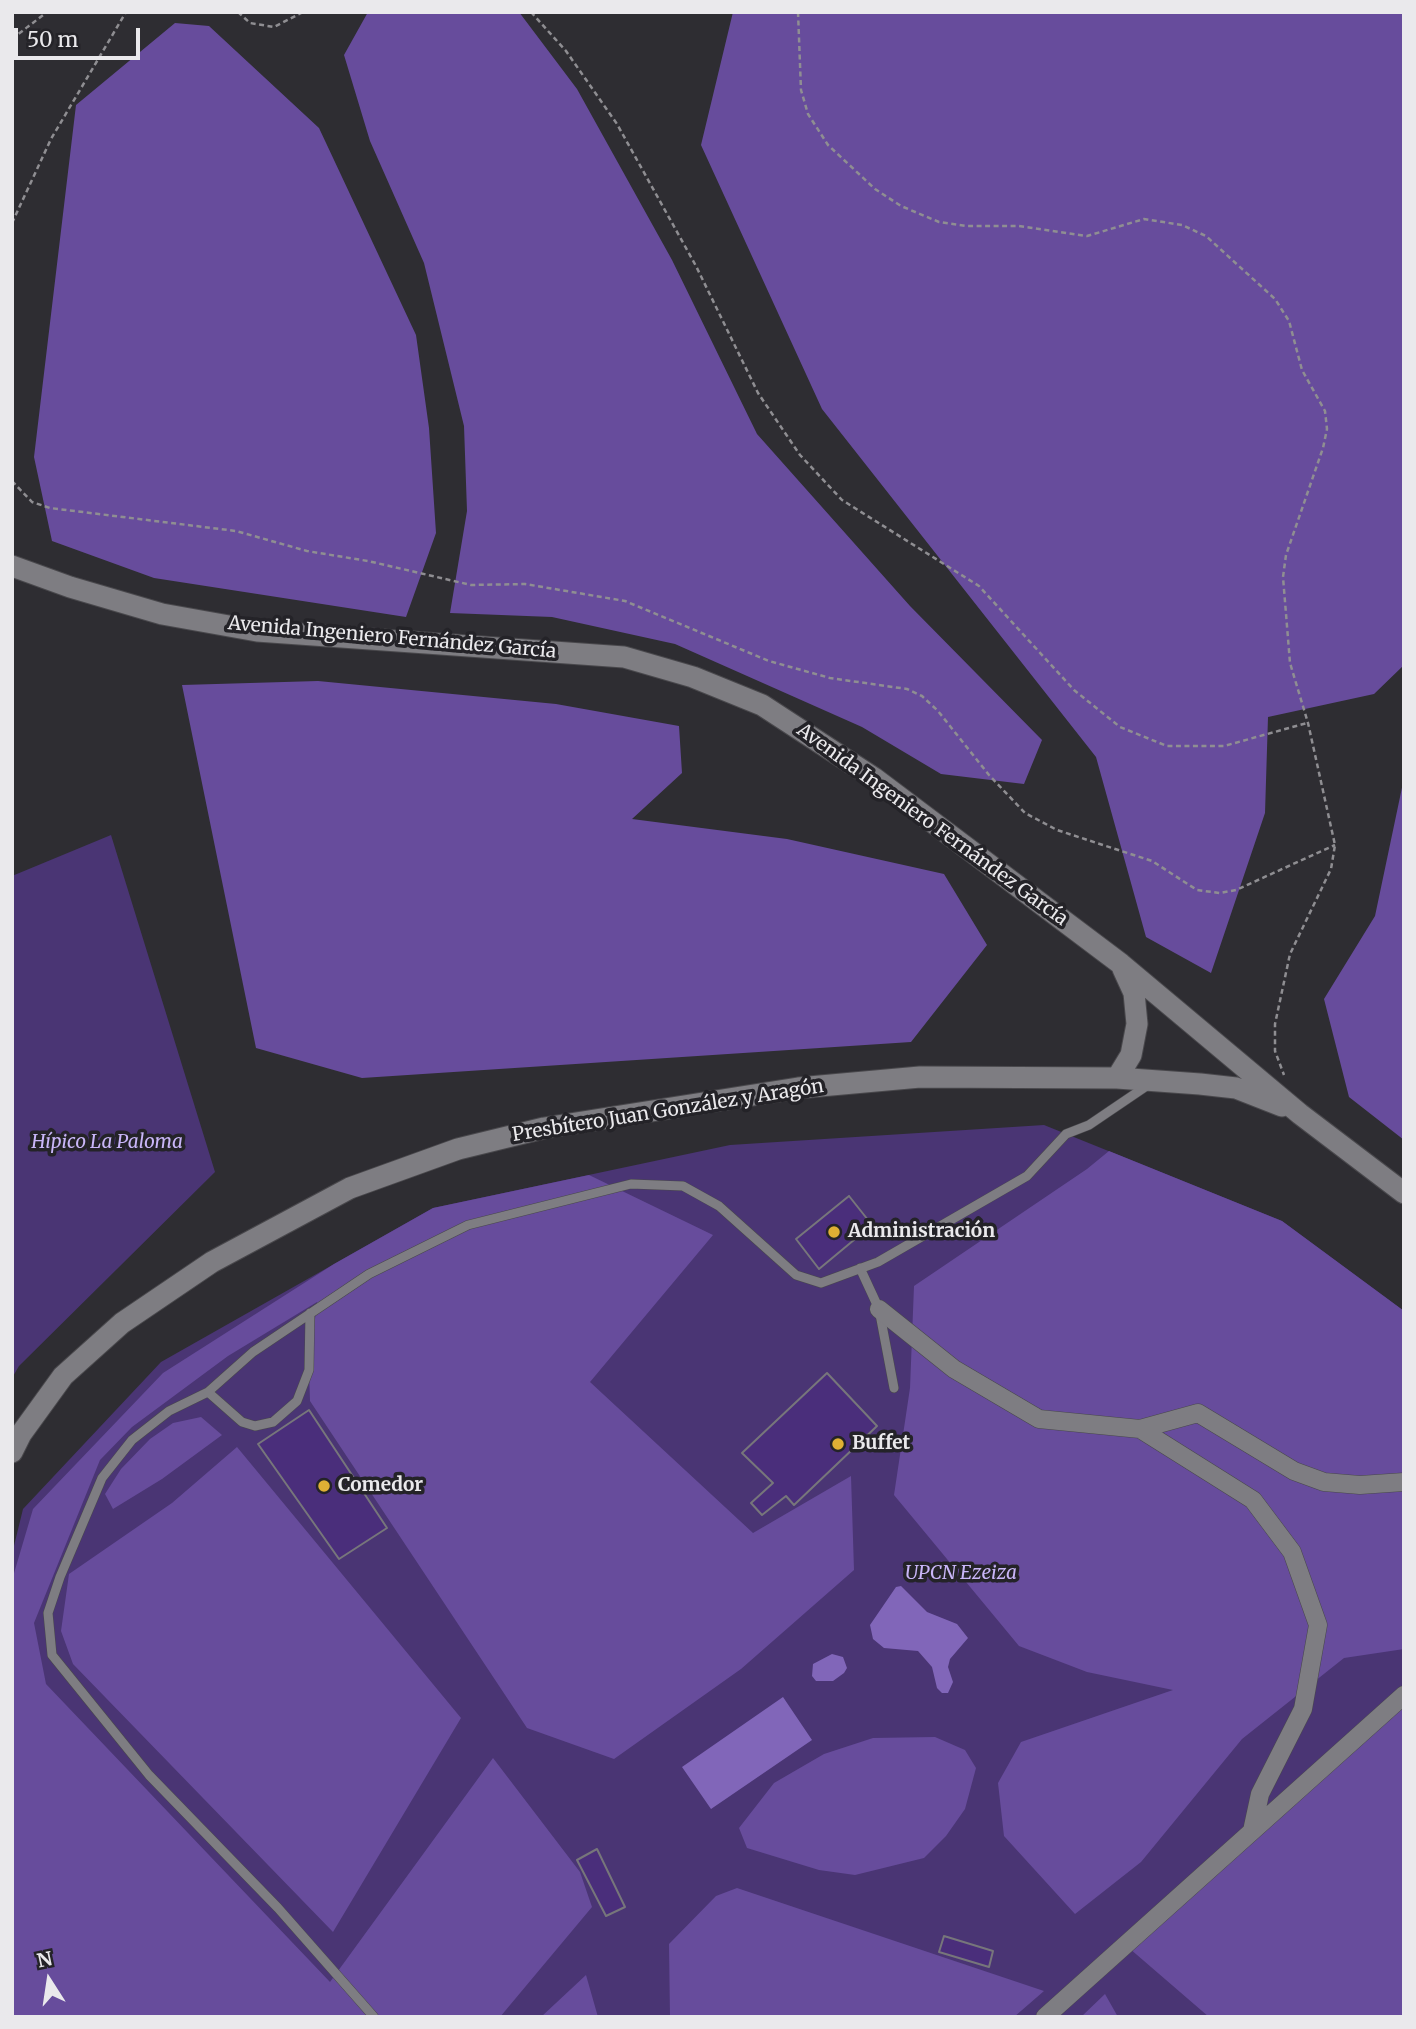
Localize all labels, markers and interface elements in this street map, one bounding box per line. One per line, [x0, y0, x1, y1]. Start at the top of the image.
scale bar [18, 14, 144, 58]
text: 50 m [27, 26, 78, 53]
street label: Avenida Ingeniero Fernández García [227, 612, 557, 664]
street label: Avenida Ingeniero Fernández García [792, 719, 1072, 931]
street label: Presbítero Juan González y Aragón [511, 1075, 825, 1147]
park label: Hípico La Paloma [31, 1132, 183, 1154]
place label: Administración [848, 1221, 995, 1243]
marker: Administración [826, 1224, 842, 1240]
place label: Buffet [852, 1433, 910, 1455]
marker: Buffet [830, 1436, 846, 1452]
place label: Comedor [338, 1475, 423, 1497]
marker: Comedor [316, 1478, 332, 1494]
park label: UPCN Ezeiza [905, 1563, 1017, 1585]
north arrow [14, 1945, 84, 2015]
text: N [35, 1946, 54, 1973]

